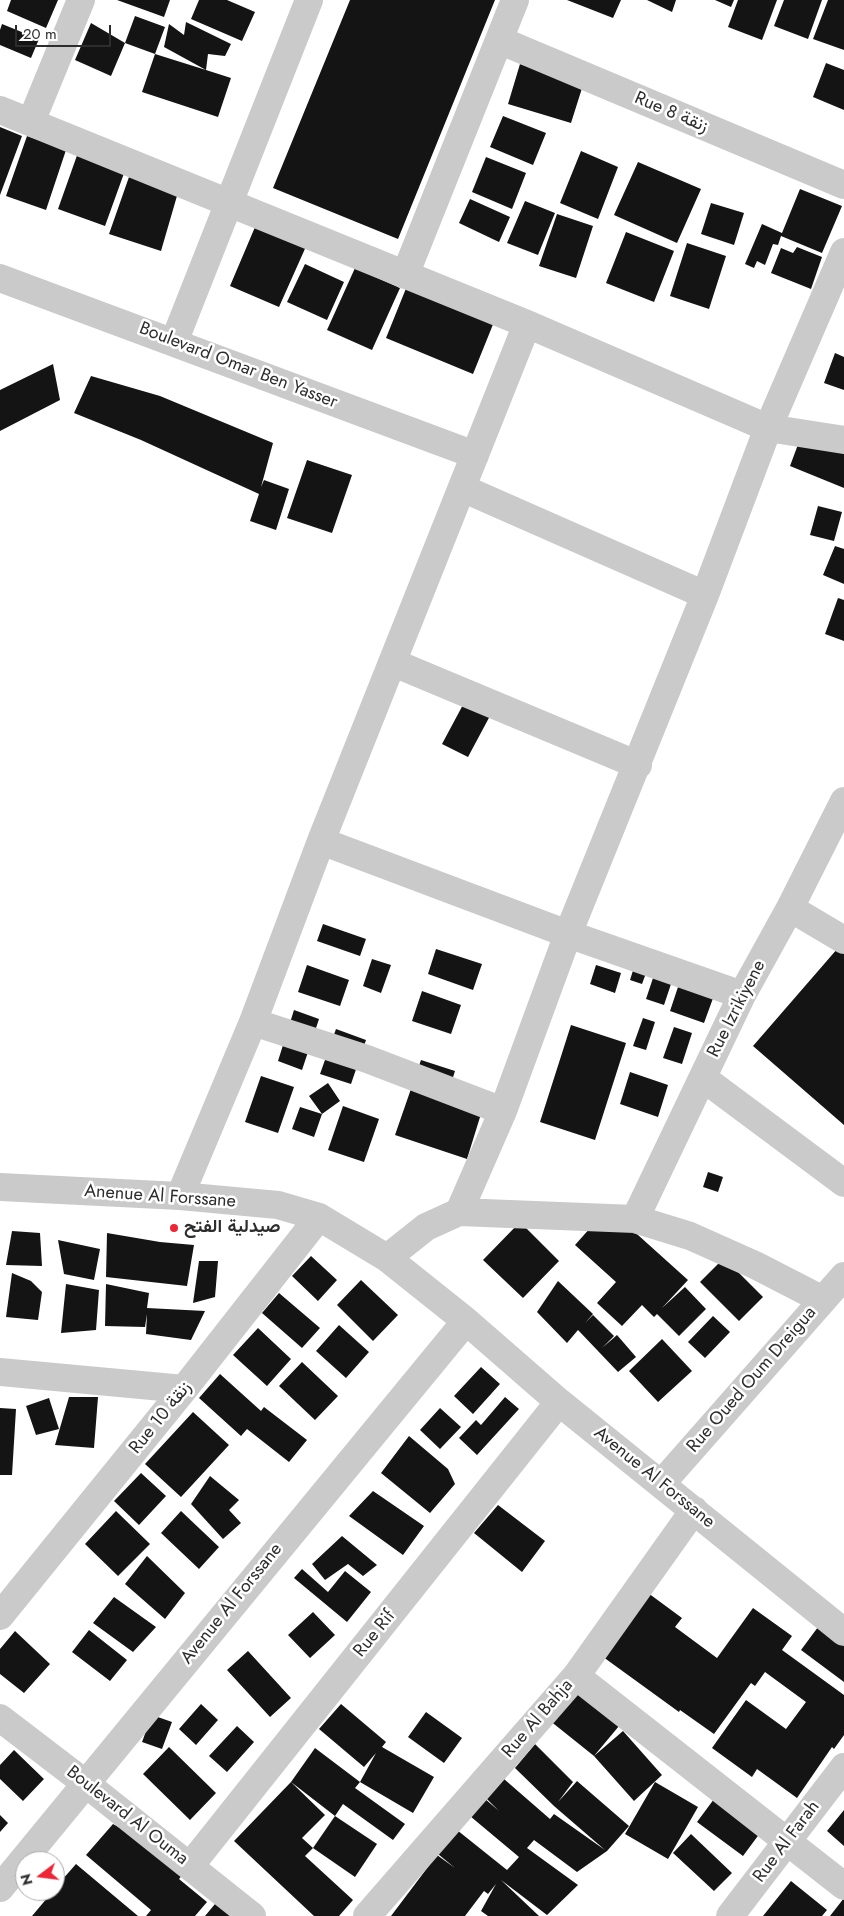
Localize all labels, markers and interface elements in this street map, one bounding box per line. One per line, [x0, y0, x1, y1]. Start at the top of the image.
scale bar [18, 15, 114, 47]
text: 20 m [23, 23, 57, 45]
street label: Rue 8 زنقة [631, 88, 711, 138]
street label: Boulevard Omar Ben Yasser [136, 318, 340, 414]
street label: Rue Izrikiyene [703, 957, 771, 1061]
street label: Anenue Al Forssane [83, 1181, 237, 1213]
place label: صيدلية الفتح [184, 1217, 281, 1239]
marker: صيدلية الفتح [168, 1222, 180, 1234]
street label: Rue Oued Oum Dreigua [683, 1303, 821, 1457]
street label: Rue 10 زنقة [125, 1377, 197, 1459]
street label: Avenue Al Forssane [589, 1423, 719, 1533]
street label: Avenue Al Forssane [177, 1539, 287, 1669]
street label: Rue Rif [350, 1606, 400, 1662]
street label: Rue Al Bahja [498, 1675, 578, 1763]
street label: Boulevard Al Ouma [62, 1762, 192, 1870]
street label: Rue Al Farah [749, 1797, 825, 1887]
north arrow [15, 1851, 65, 1901]
text: N [15, 1872, 38, 1888]

